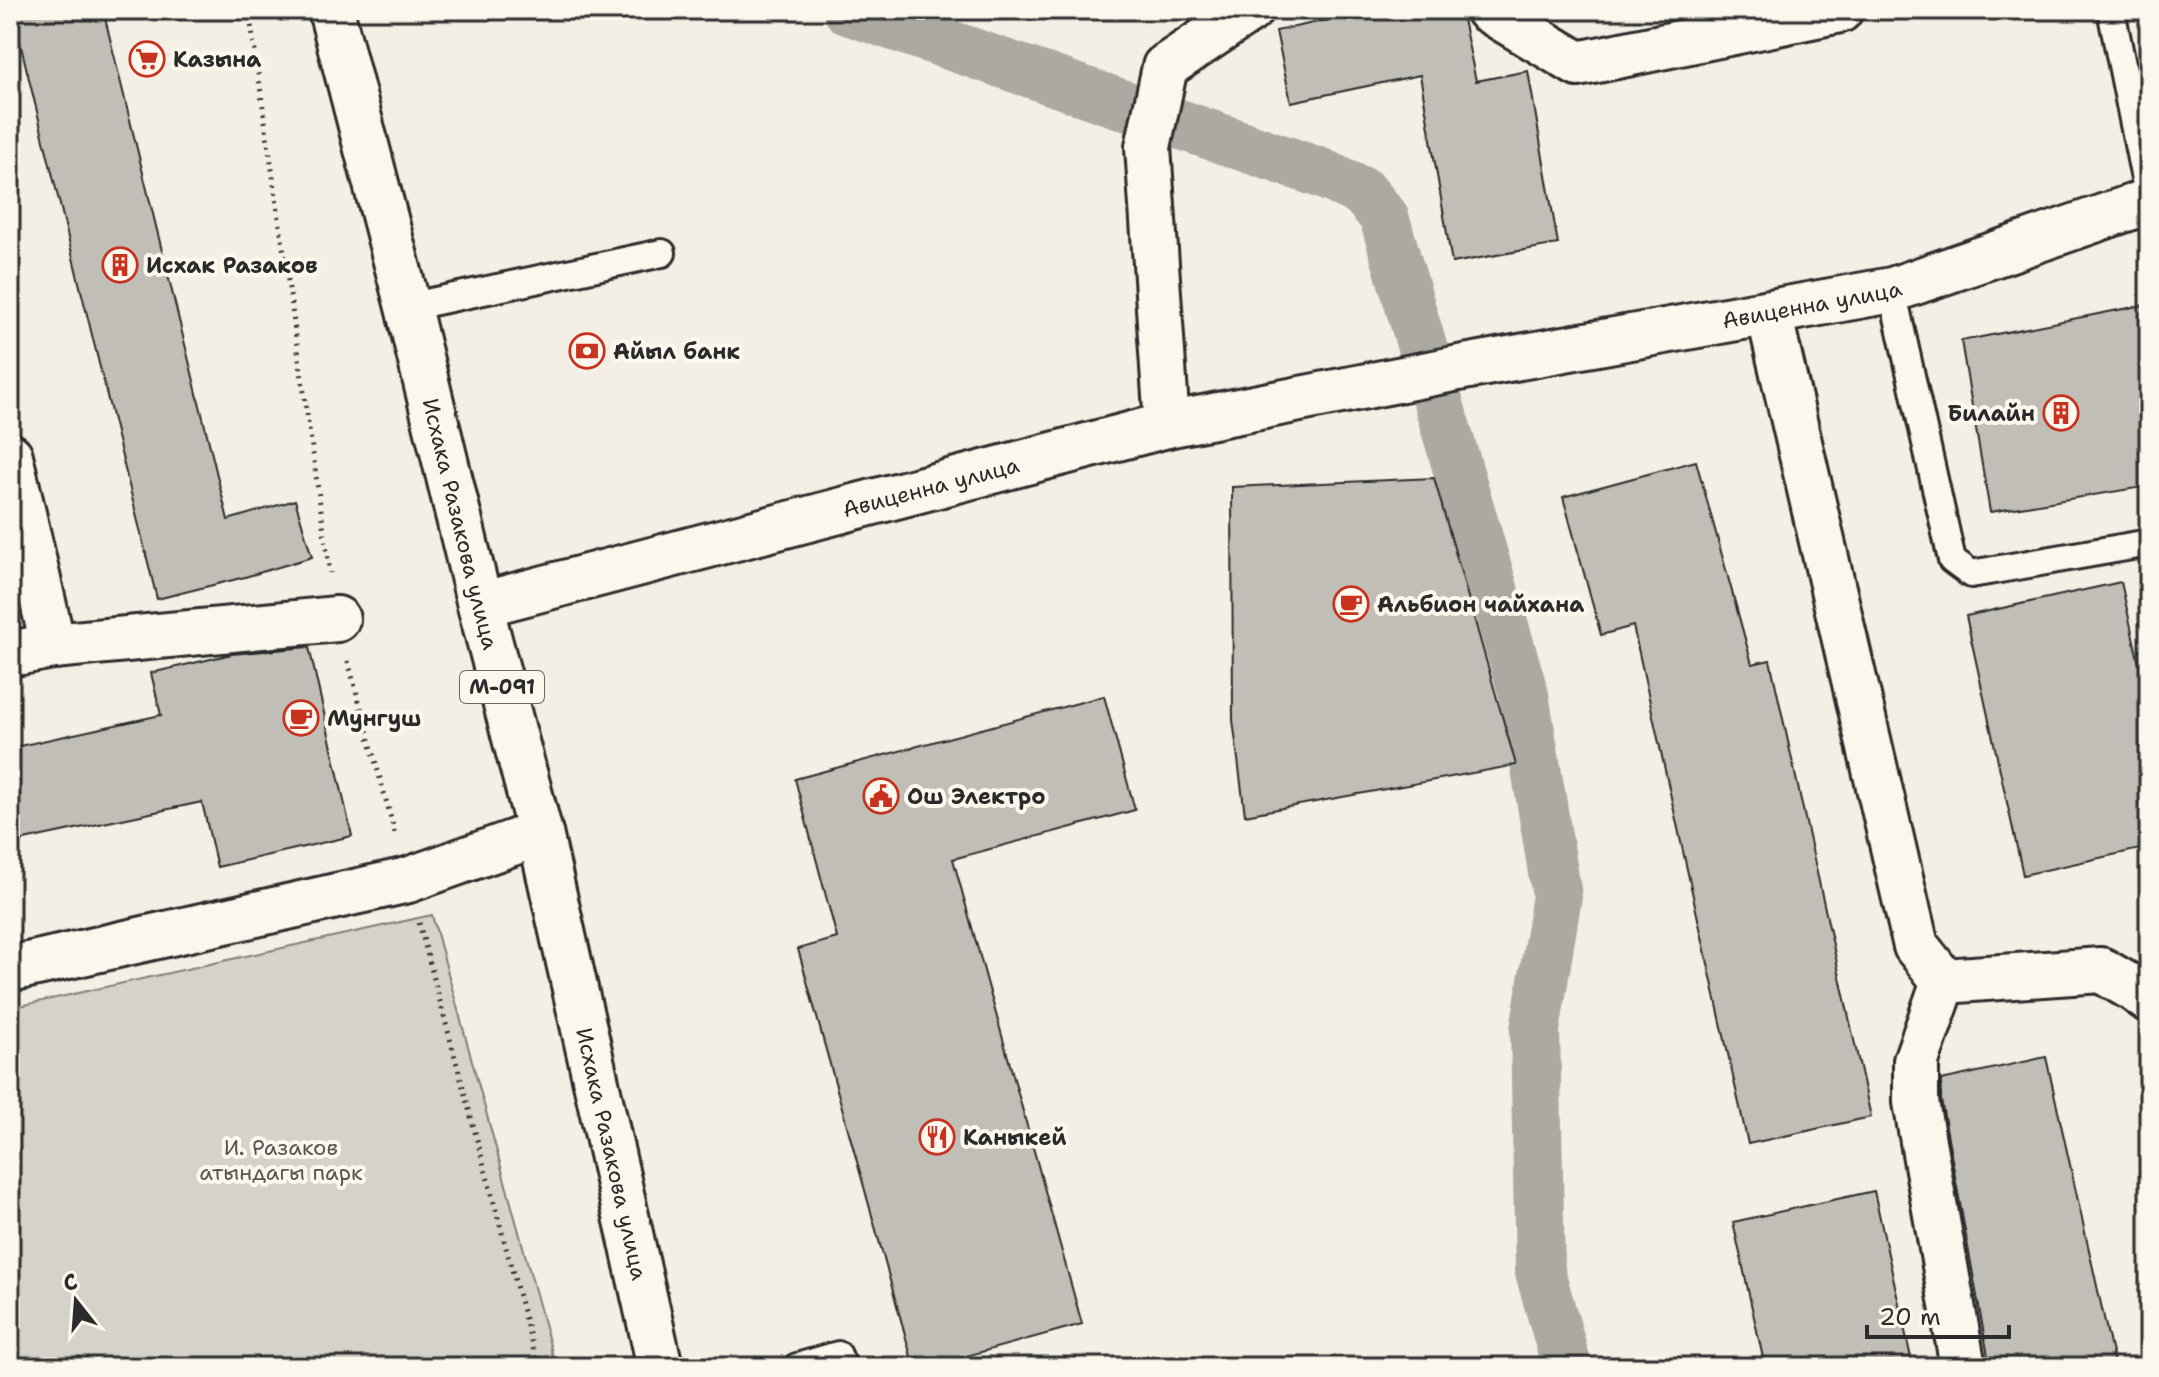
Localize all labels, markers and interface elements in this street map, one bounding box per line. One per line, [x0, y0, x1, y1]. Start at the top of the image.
supermarket icon: Казына [128, 40, 166, 78]
place label: Казына [173, 45, 261, 74]
building icon: Исхак Разаков [101, 246, 139, 284]
place label: Исхак Разаков [146, 251, 318, 280]
street label: Авиценна улица [1720, 273, 1906, 335]
bank icon: Айыл банк [568, 332, 606, 370]
place label: Айыл банк [613, 337, 740, 366]
building icon: Билайн [2042, 394, 2080, 432]
street label: Исхака Разакова улица [416, 395, 506, 653]
place label: Билайн [1948, 399, 2035, 428]
street label: Авиценна улица [839, 450, 1022, 524]
cafe icon: Альбион чайхана [1332, 585, 1370, 623]
place label: Альбион чайхана [1377, 590, 1584, 619]
road number: М-091 [460, 671, 544, 703]
cafe icon: Мунгуш [282, 699, 320, 737]
place label: Мунгуш [327, 704, 421, 733]
public building icon: Ош Электро [862, 777, 900, 815]
place label: Ош Электро [907, 782, 1046, 811]
street label: Исхака Разакова улица [570, 1025, 655, 1283]
restaurant icon: Каныкей [918, 1118, 956, 1156]
place label: Каныкей [963, 1123, 1066, 1152]
park label: И. Разаков атындагы парк [199, 1133, 363, 1187]
north arrow [36, 1261, 116, 1341]
text: С [60, 1267, 81, 1298]
scale bar [1867, 1289, 2009, 1339]
text: 20 m [1879, 1301, 1941, 1333]

